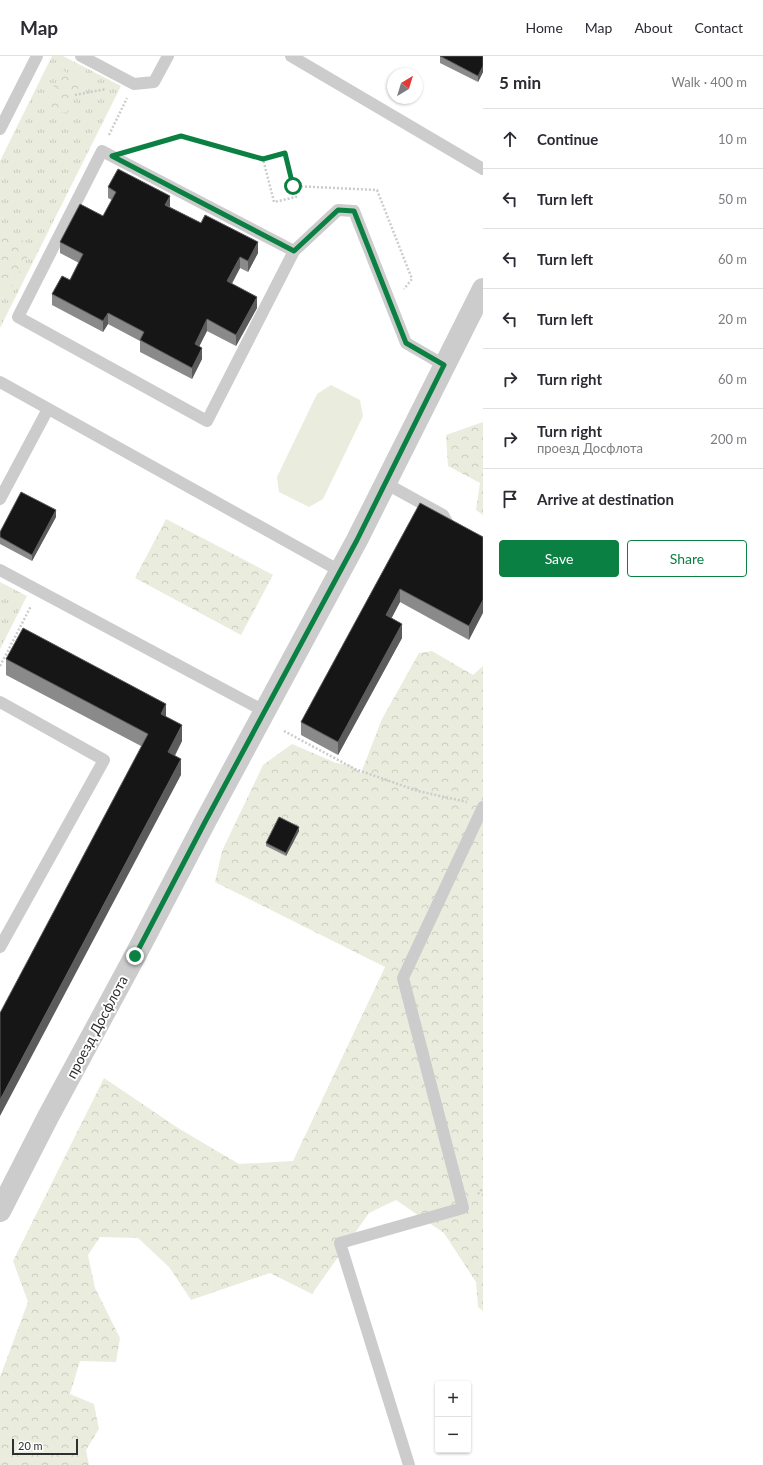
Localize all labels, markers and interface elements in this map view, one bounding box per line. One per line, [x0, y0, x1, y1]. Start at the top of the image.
text: Map [20, 16, 58, 39]
text: Home [525, 19, 563, 36]
text: Map [585, 19, 612, 36]
text: About [634, 19, 672, 36]
text: Contact [694, 19, 743, 36]
north arrow [387, 68, 423, 104]
text: 5 min [499, 72, 541, 93]
text: Walk · 400 m [671, 74, 747, 90]
icon: ahead [499, 128, 521, 150]
text: Continue [537, 130, 598, 148]
text: 10 m [718, 131, 747, 147]
route start [284, 177, 302, 195]
icon: left [499, 188, 521, 210]
text: Turn left [537, 190, 593, 208]
text: 50 m [718, 191, 747, 207]
icon: left [499, 248, 521, 270]
text: Turn left [537, 250, 593, 268]
text: 60 m [718, 251, 747, 267]
icon: left [499, 308, 521, 330]
text: Turn left [537, 310, 593, 328]
text: 20 m [718, 311, 747, 327]
icon: right [499, 368, 521, 390]
text: Turn right [537, 370, 602, 388]
text: 60 m [718, 371, 747, 387]
text: Turn right [537, 422, 602, 440]
icon: right [499, 428, 521, 450]
text: 200 m [710, 431, 747, 447]
text: проезд Досфлота [537, 440, 643, 456]
icon: arrive [499, 488, 521, 510]
text: Arrive at destination [537, 490, 674, 508]
button: Save [499, 540, 619, 577]
button: Share [627, 540, 747, 577]
route end [126, 947, 144, 965]
street label: проезд Досфлота [62, 972, 131, 1081]
map controls [435, 1381, 471, 1453]
button: + [435, 1381, 471, 1417]
button: − [435, 1417, 471, 1453]
scale bar [12, 1437, 78, 1456]
text: 20 m [18, 1439, 43, 1452]

